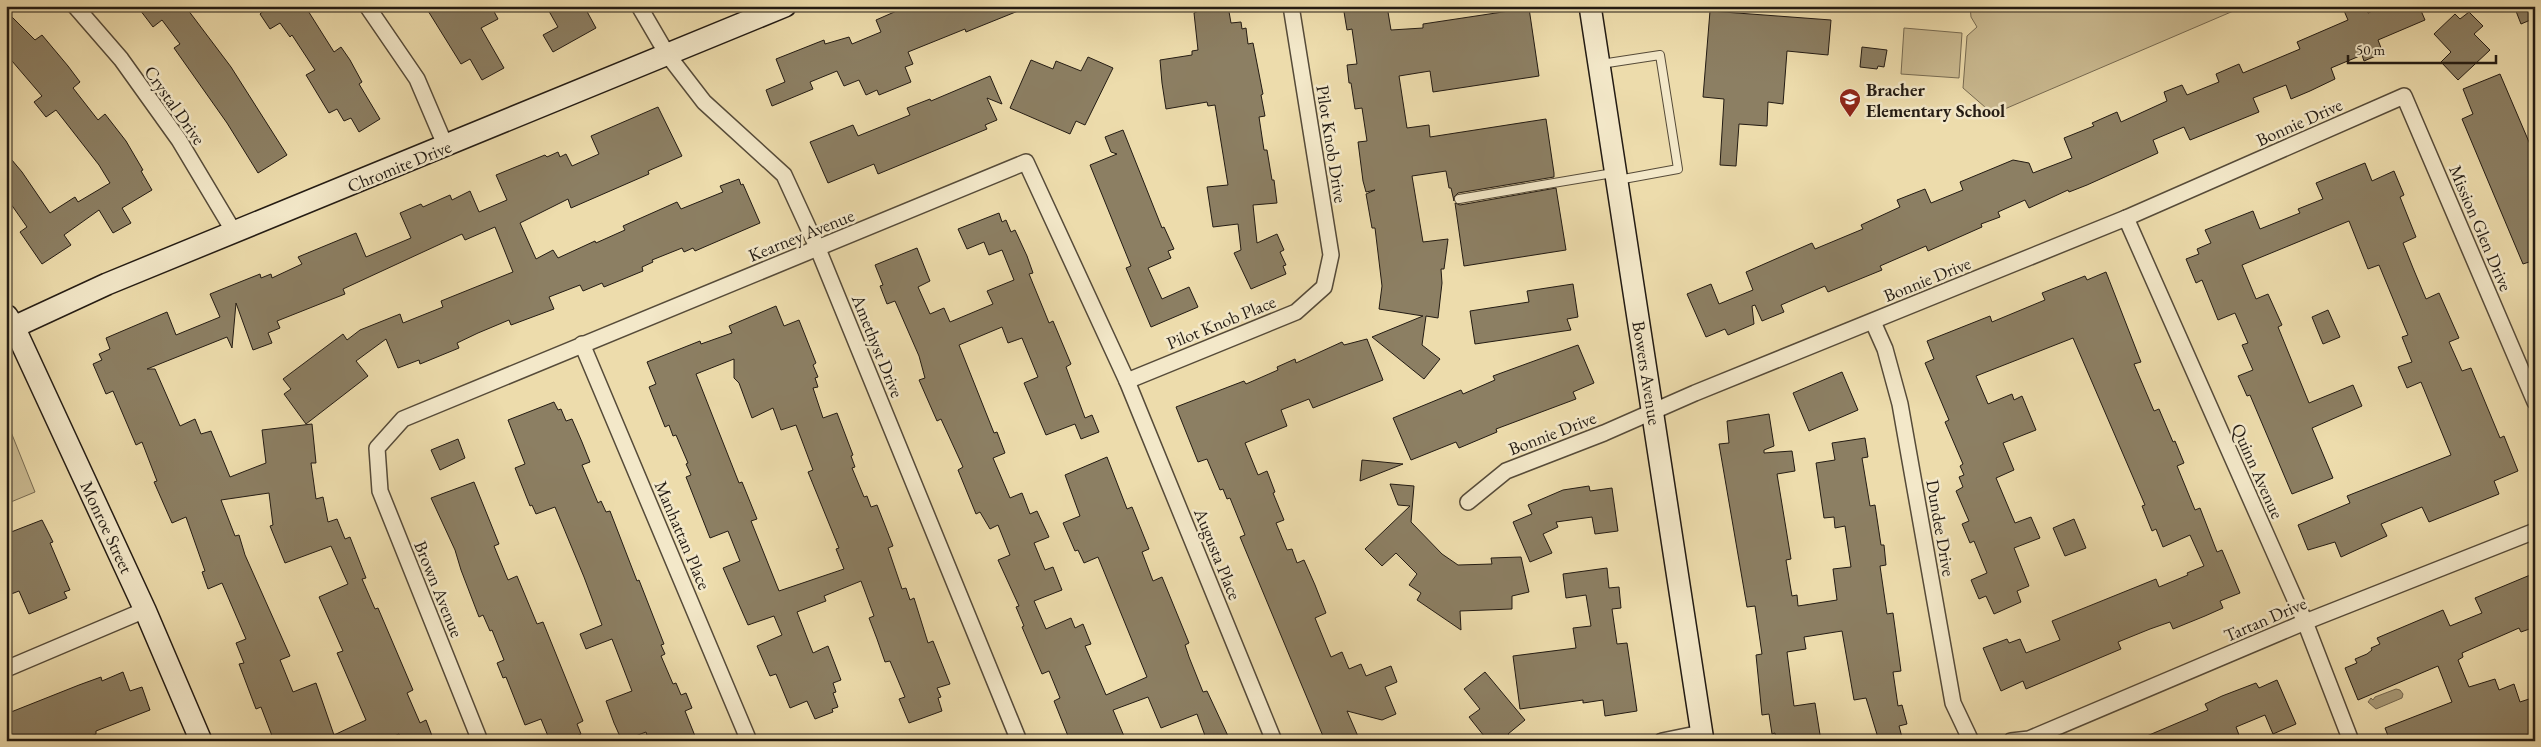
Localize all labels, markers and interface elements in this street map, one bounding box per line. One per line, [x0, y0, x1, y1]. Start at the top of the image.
scale bar [2348, 32, 2496, 64]
text: 50 m [2356, 40, 2385, 59]
street label: Crystal Drive [139, 61, 211, 149]
place label: Bracher Elementary School [1866, 78, 2005, 122]
street label: Pilot Knob Drive [1311, 84, 1353, 204]
school or university icon: Bracher Elementary School [1838, 87, 1862, 118]
street label: Bonnie Drive [2252, 93, 2346, 151]
street label: Chromite Drive [344, 135, 454, 197]
street label: Mission Glen Drive [2444, 162, 2518, 294]
street label: Kearney Avenue [745, 203, 857, 267]
street label: Bonnie Drive [1880, 251, 1974, 307]
street label: Amethyst Drive [847, 290, 909, 401]
street label: Pilot Knob Place [1163, 290, 1279, 354]
street label: Bowers Avenue [1627, 319, 1667, 427]
street label: Bonnie Drive [1505, 406, 1599, 460]
street label: Quinn Avenue [2227, 420, 2289, 522]
street label: Monroe Street [76, 477, 139, 577]
street label: Manhattan Place [650, 477, 716, 593]
street label: Dundee Drive [1921, 478, 1961, 578]
street label: Augusta Place [1189, 504, 1247, 603]
street label: Brown Avenue [409, 537, 469, 641]
street label: Tartan Drive [2220, 591, 2310, 647]

